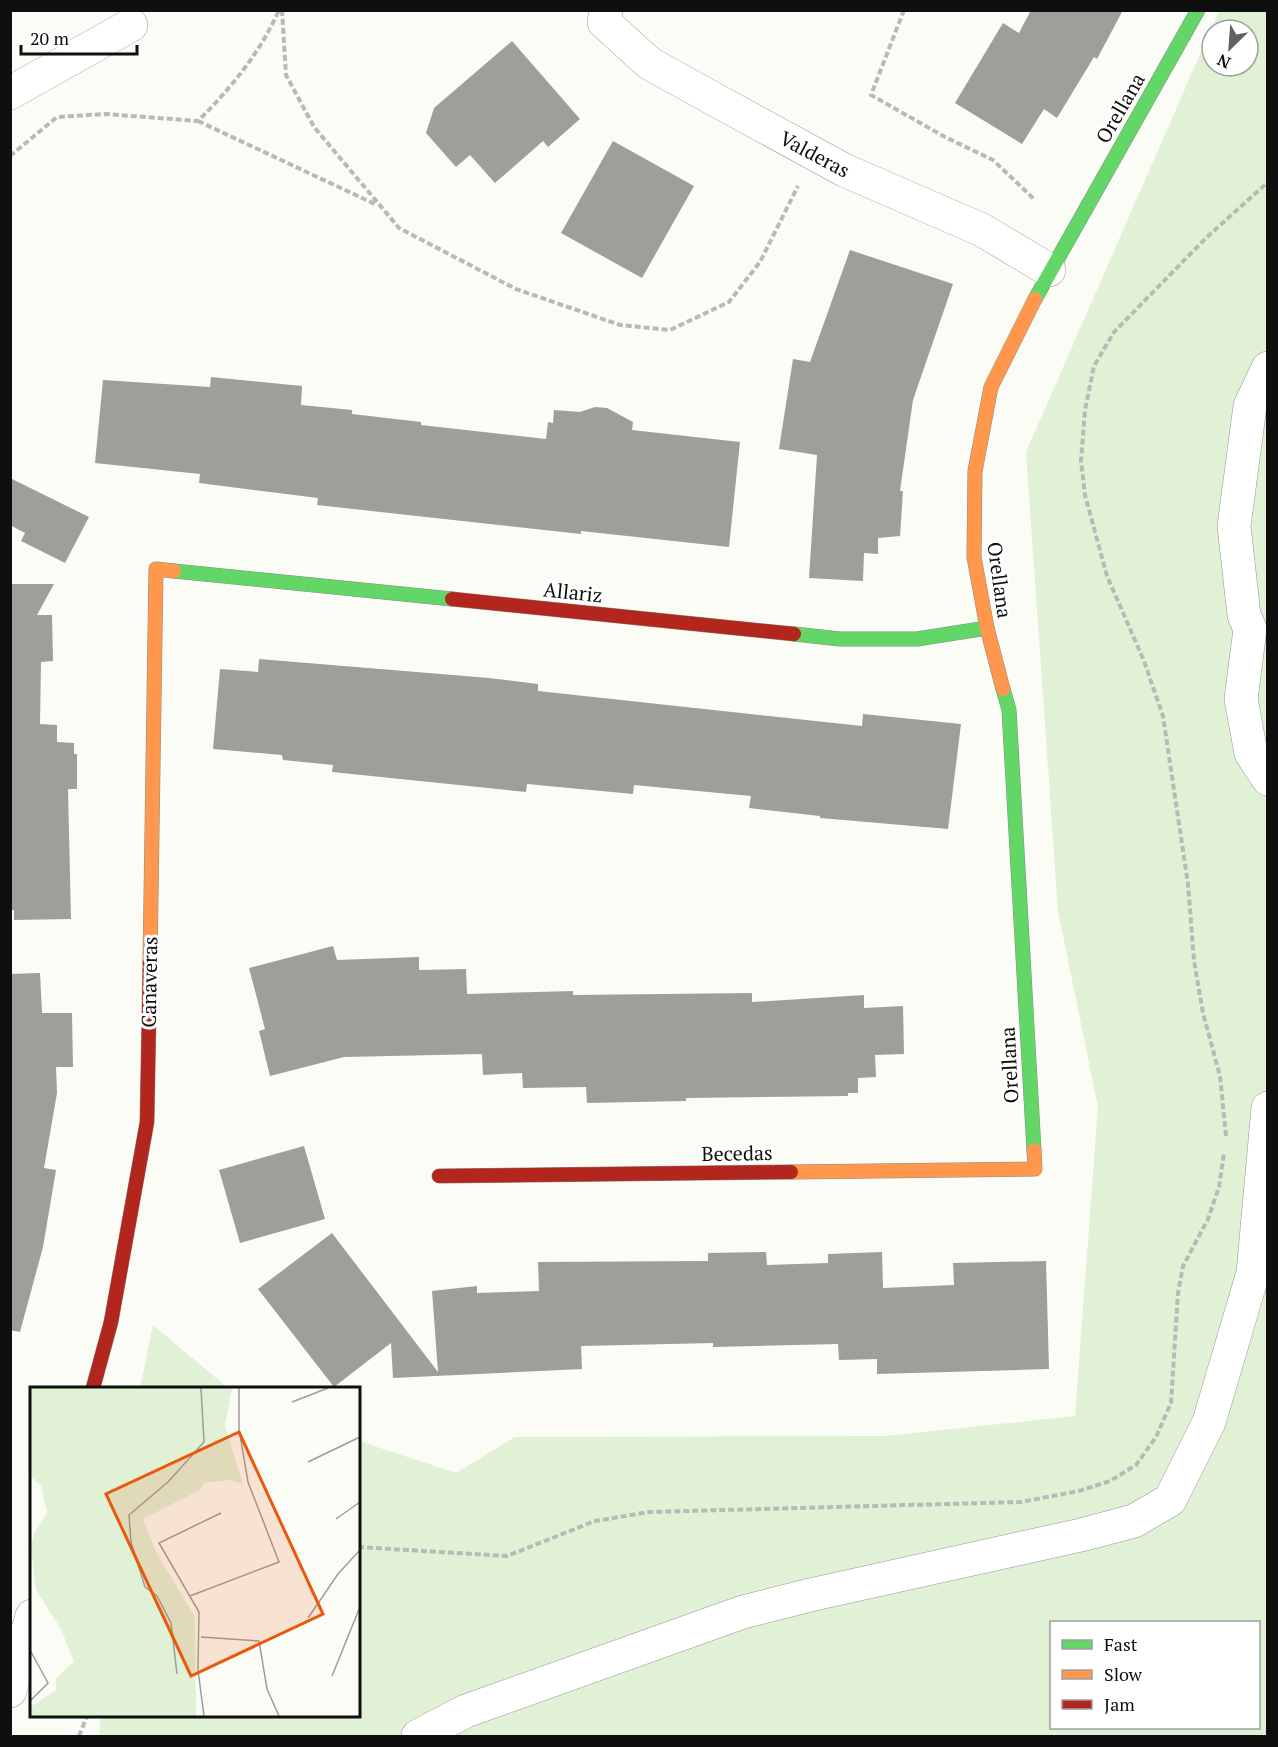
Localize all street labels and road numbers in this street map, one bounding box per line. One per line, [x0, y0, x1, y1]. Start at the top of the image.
street label: Orellana [1089, 68, 1151, 148]
street label: Valderas [775, 124, 855, 184]
street label: Orellana [981, 540, 1019, 620]
street label: Allariz [542, 575, 604, 609]
street label: Canaveras [135, 936, 163, 1028]
street label: Orellana [994, 1026, 1024, 1104]
street label: Becedas [701, 1139, 773, 1167]

